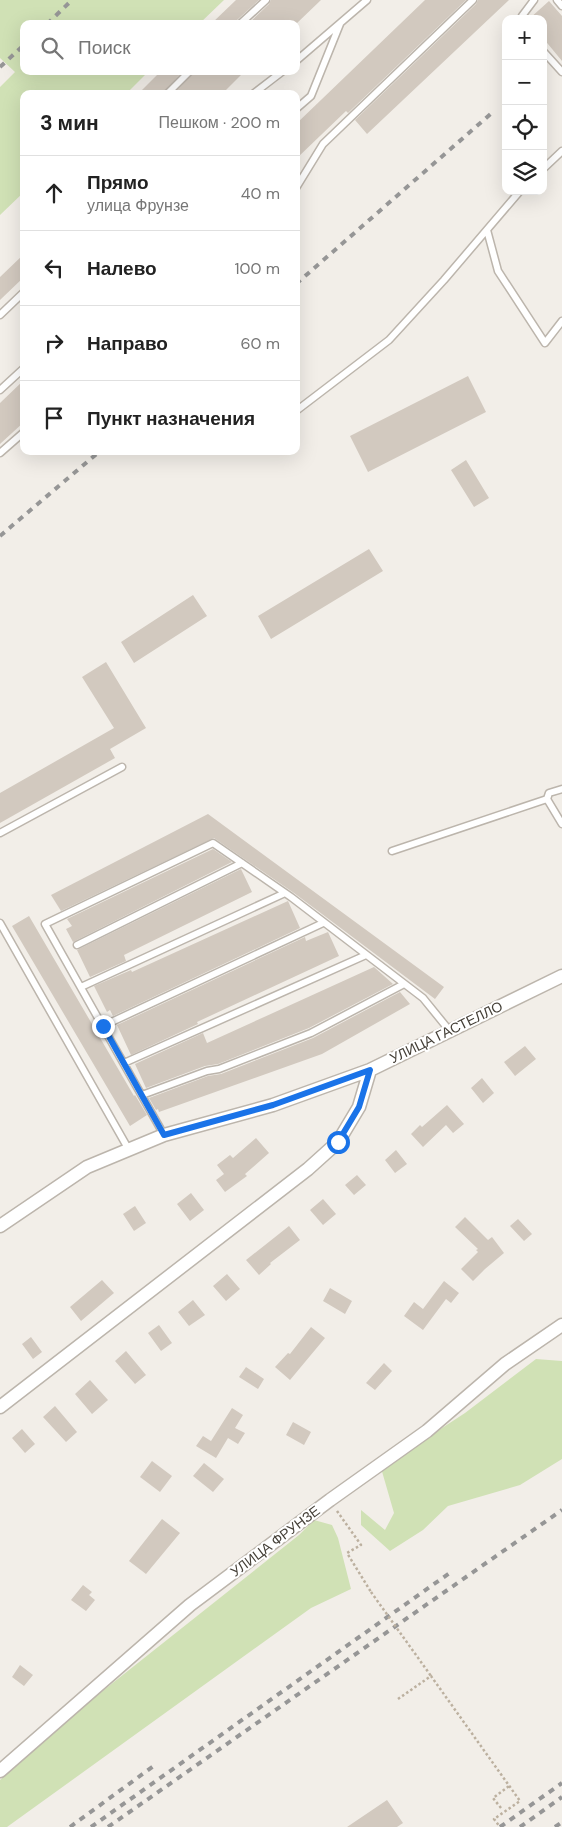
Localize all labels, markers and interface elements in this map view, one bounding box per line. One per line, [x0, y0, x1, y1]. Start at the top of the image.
map controls [502, 15, 547, 195]
button: + [502, 15, 547, 60]
search box [20, 20, 300, 75]
icon: search [38, 34, 66, 62]
text: Поиск [78, 35, 131, 60]
button: − [502, 60, 547, 105]
button: locate [502, 105, 547, 150]
text: 3 мин [40, 109, 99, 137]
text: Пешком · 200 m [159, 112, 280, 133]
button: layers [502, 150, 547, 195]
text: Прямо [87, 170, 149, 195]
icon: ahead [40, 179, 68, 207]
text: 40 m [241, 183, 280, 204]
text: улица Фрунзе [87, 195, 189, 216]
icon: left [40, 254, 68, 282]
text: Налево [87, 256, 157, 281]
text: 100 m [235, 258, 280, 279]
icon: right [40, 329, 68, 357]
text: Направо [87, 331, 168, 356]
text: 60 m [240, 333, 280, 354]
icon: arrive [40, 404, 68, 432]
text: Пункт назначения [87, 406, 255, 431]
street label: УЛИЦА ГАСТЕЛЛО [387, 997, 506, 1067]
route end [92, 1015, 115, 1038]
route start [327, 1131, 350, 1154]
street label: УЛИЦА ФРУНЗЕ [227, 1501, 323, 1581]

